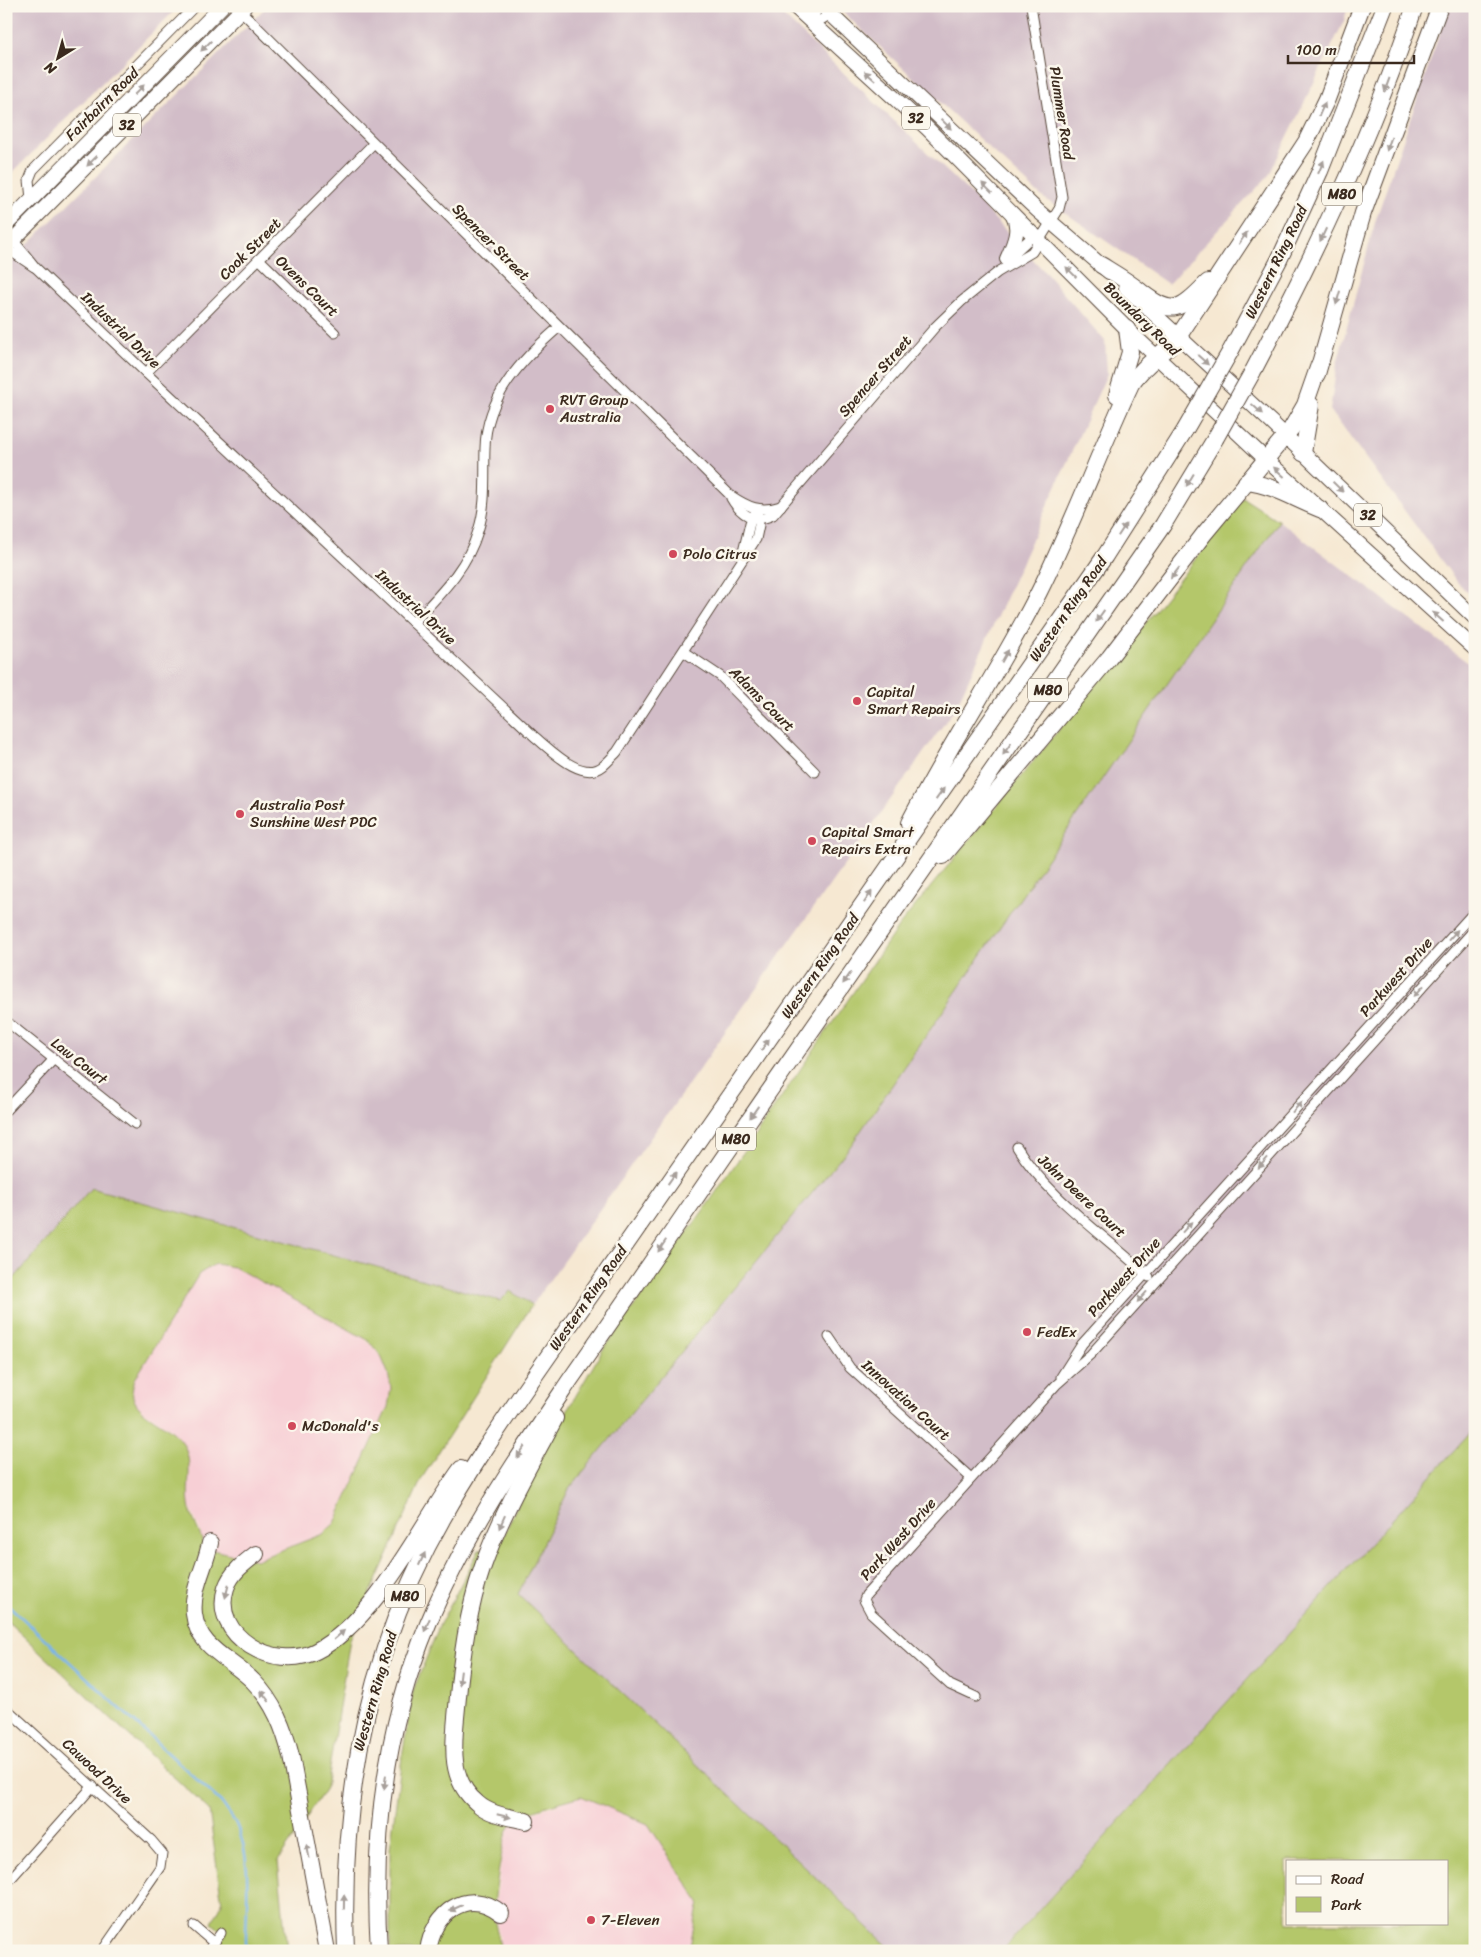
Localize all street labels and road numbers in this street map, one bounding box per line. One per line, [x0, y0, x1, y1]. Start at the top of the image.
street label: Fairbairn Road [59, 60, 146, 147]
street label: Plummer Road [1042, 64, 1082, 163]
road number: 32 [902, 106, 930, 130]
road number: 32 [113, 114, 141, 136]
road number: M80 [1322, 182, 1362, 205]
street label: Spencer Street [446, 197, 537, 288]
street label: Western Ring Road [1237, 200, 1315, 323]
street label: Cook Street [212, 211, 288, 287]
street label: Ovens Court [269, 249, 345, 324]
street label: Boundary Road [1097, 275, 1187, 363]
street label: Industrial Drive [74, 284, 167, 375]
street label: Spencer Street [832, 329, 919, 423]
road number: 32 [1354, 504, 1382, 526]
street label: Western Ring Road [1022, 550, 1115, 667]
street label: Industrial Drive [369, 562, 463, 652]
street label: Adams Court [722, 659, 801, 738]
road number: M80 [1028, 678, 1068, 702]
street label: Western Ring Road [774, 907, 867, 1024]
street label: Parkwest Drive [1353, 931, 1439, 1023]
street label: Law Court [45, 1030, 114, 1092]
road number: M80 [716, 1128, 756, 1150]
street label: John Deere Court [1031, 1147, 1133, 1245]
street label: Parkwest Drive [1081, 1231, 1167, 1323]
street label: Western Ring Road [542, 1239, 635, 1356]
street label: Innovation Court [855, 1352, 957, 1448]
street label: Park West Drive [853, 1491, 943, 1587]
road number: M80 [385, 1584, 425, 1608]
street label: Western Ring Road [345, 1627, 405, 1754]
street label: Cawood Drive [56, 1731, 138, 1811]

